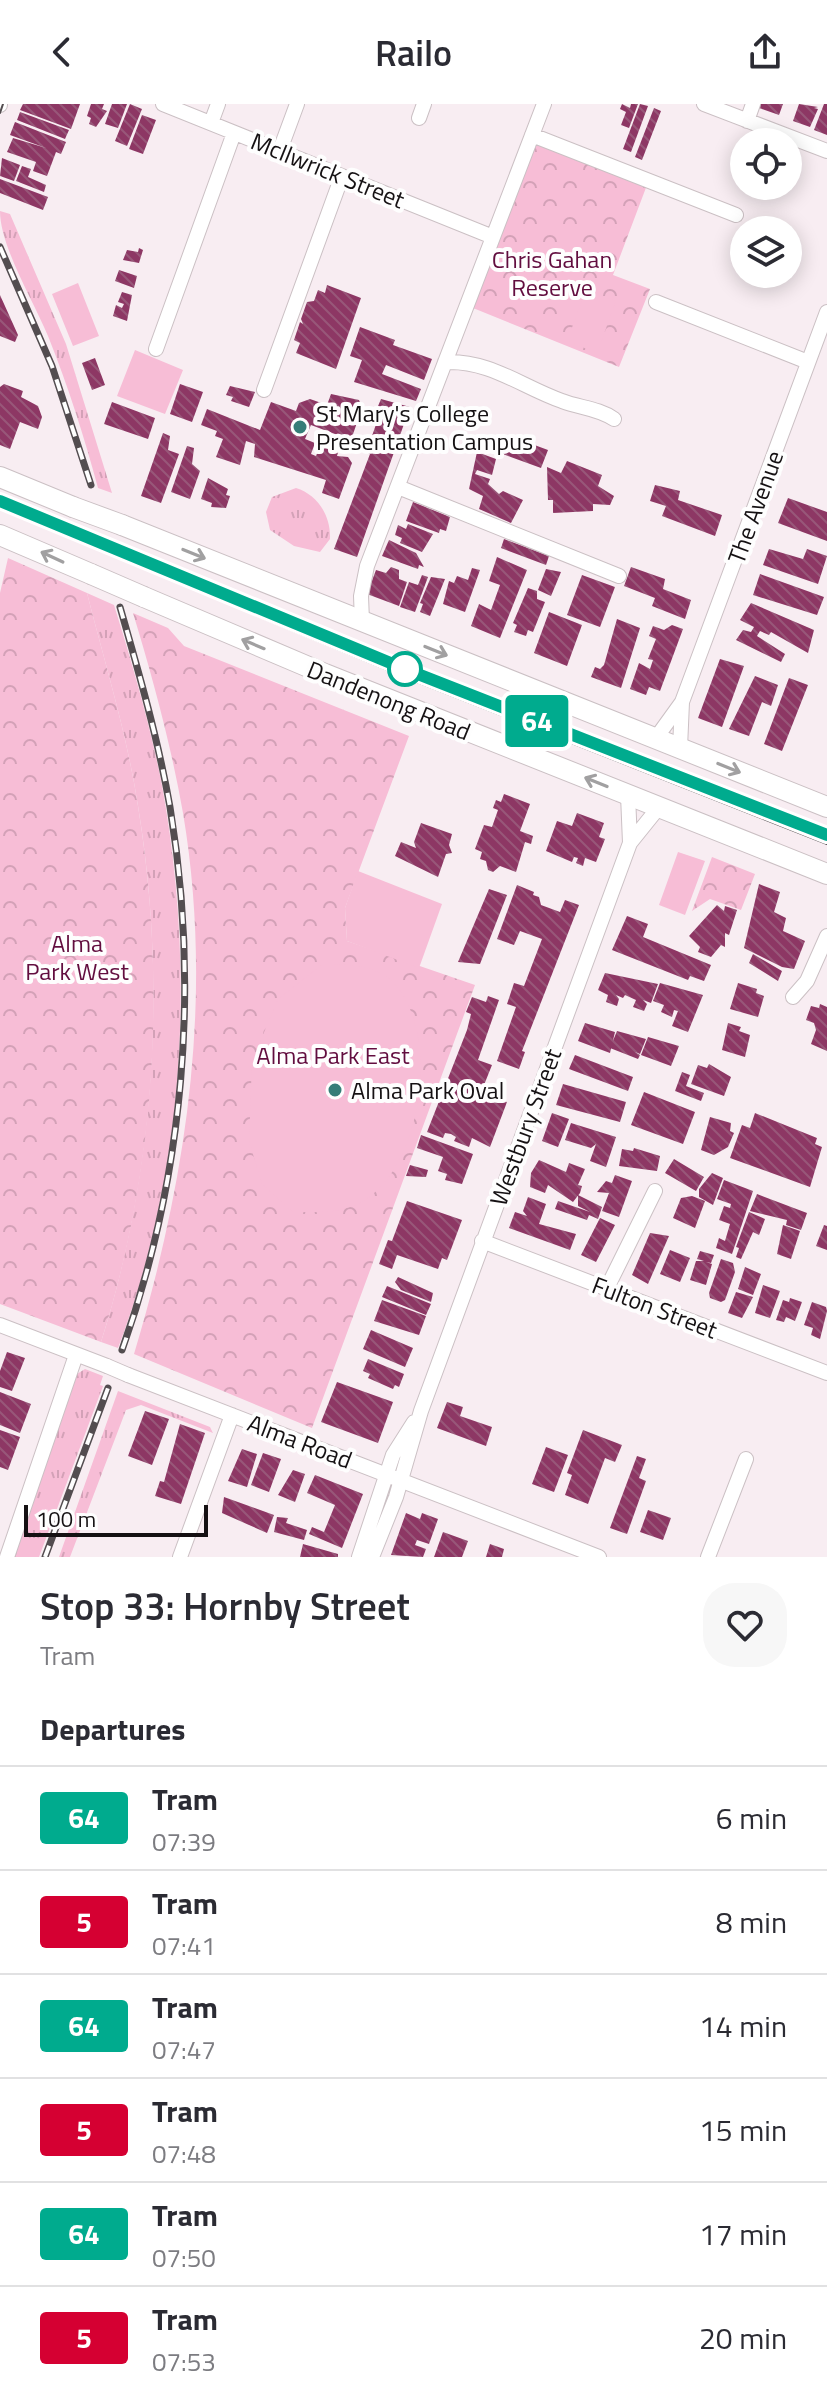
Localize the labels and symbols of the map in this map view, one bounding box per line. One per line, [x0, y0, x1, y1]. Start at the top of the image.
street label: McIlwrick Street [246, 123, 411, 217]
park label: Chris Gahan Reserve [492, 241, 612, 305]
place label: St Mary's College Presentation Campus [316, 395, 533, 459]
marker: St Mary's College Presentation Campus [291, 418, 309, 436]
street label: The Avenue [718, 445, 792, 569]
one-way arrow [181, 548, 206, 562]
one-way arrow [40, 549, 64, 564]
one-way arrow [242, 635, 266, 650]
one-way arrow [423, 644, 448, 659]
street label: Dandenong Road [302, 651, 476, 749]
unlabelled marker [388, 652, 422, 686]
line badge: 64 [501, 695, 573, 747]
one-way arrow [716, 761, 741, 776]
one-way arrow [584, 774, 609, 788]
park label: Alma Park West [25, 925, 129, 989]
park label: Alma Park East [256, 1037, 410, 1073]
street label: Westbury Street [480, 1043, 570, 1211]
place label: Alma Park Oval [351, 1072, 504, 1108]
marker: Alma Park Oval [326, 1081, 344, 1099]
street label: Fulton Street [587, 1267, 723, 1348]
street label: Alma Road [243, 1405, 357, 1477]
scale bar [24, 1501, 208, 1537]

